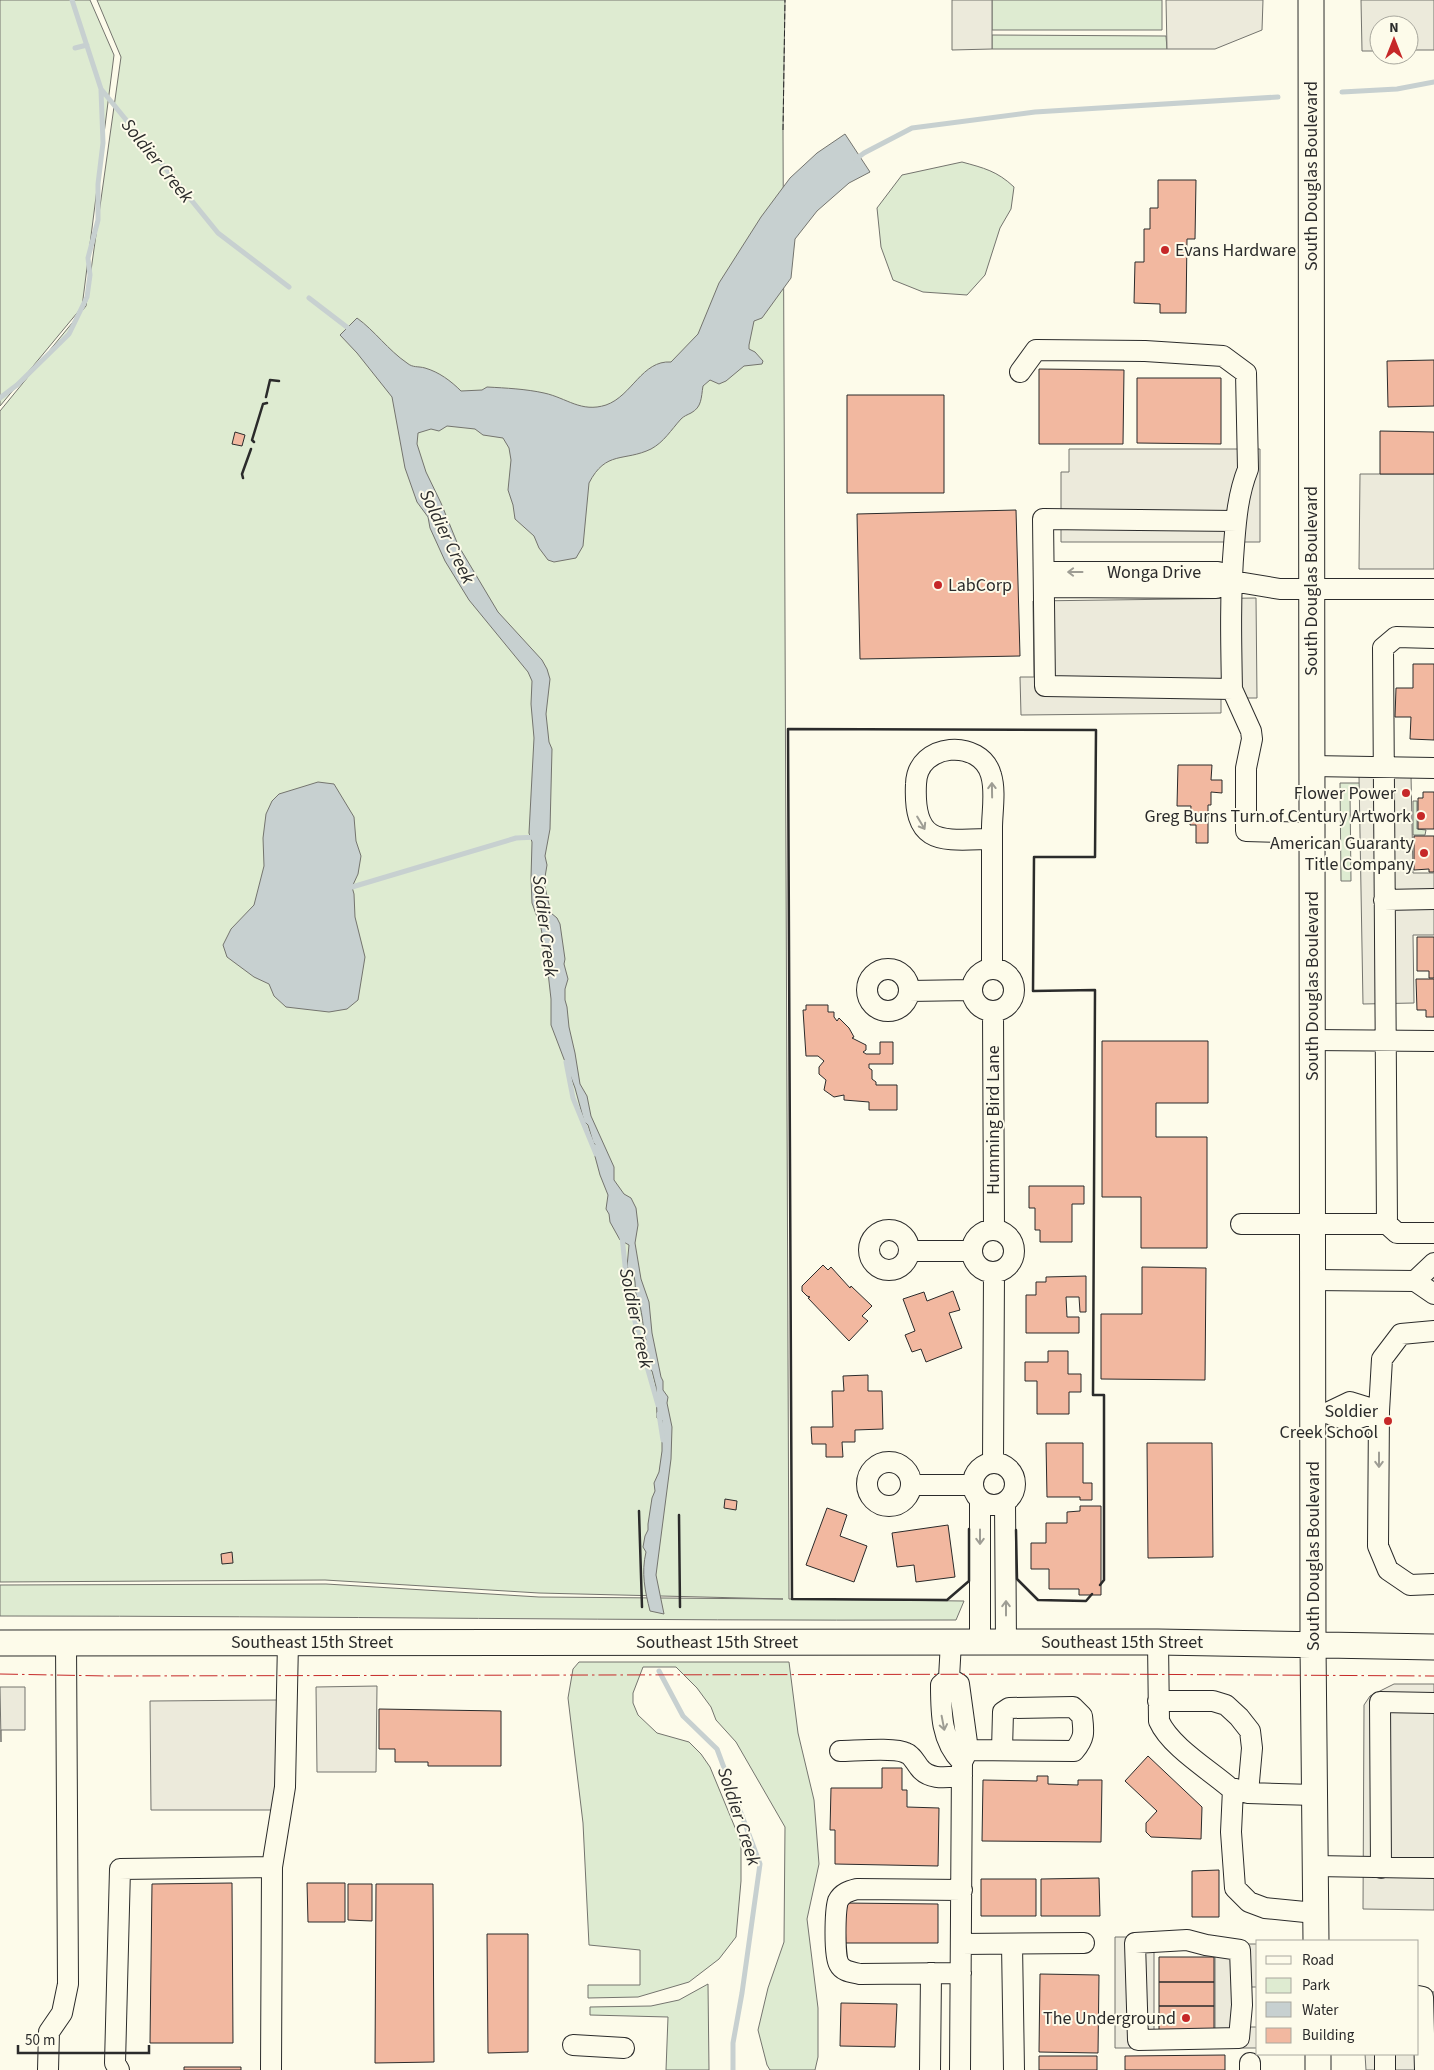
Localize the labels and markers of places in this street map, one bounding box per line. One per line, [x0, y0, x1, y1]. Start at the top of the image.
place label: Evans Hardware [1175, 238, 1296, 263]
marker: Evans Hardware [1159, 244, 1171, 256]
place label: LabCorp [948, 573, 1012, 598]
marker: LabCorp [932, 579, 944, 591]
place label: Flower Power [1294, 781, 1397, 806]
marker: Flower Power [1400, 787, 1412, 799]
place label: Greg Burns Turn of Century Artwork [1144, 804, 1411, 829]
marker: Greg Burns Turn of Century Artwork [1415, 810, 1427, 822]
place label: American Guaranty Title Company [1270, 831, 1415, 877]
marker: American Guaranty Title Company [1418, 847, 1430, 859]
place label: Soldier Creek School [1280, 1399, 1379, 1445]
marker: Soldier Creek School [1382, 1415, 1394, 1427]
place label: The Underground [1043, 2006, 1176, 2031]
marker: The Underground [1180, 2012, 1192, 2024]

